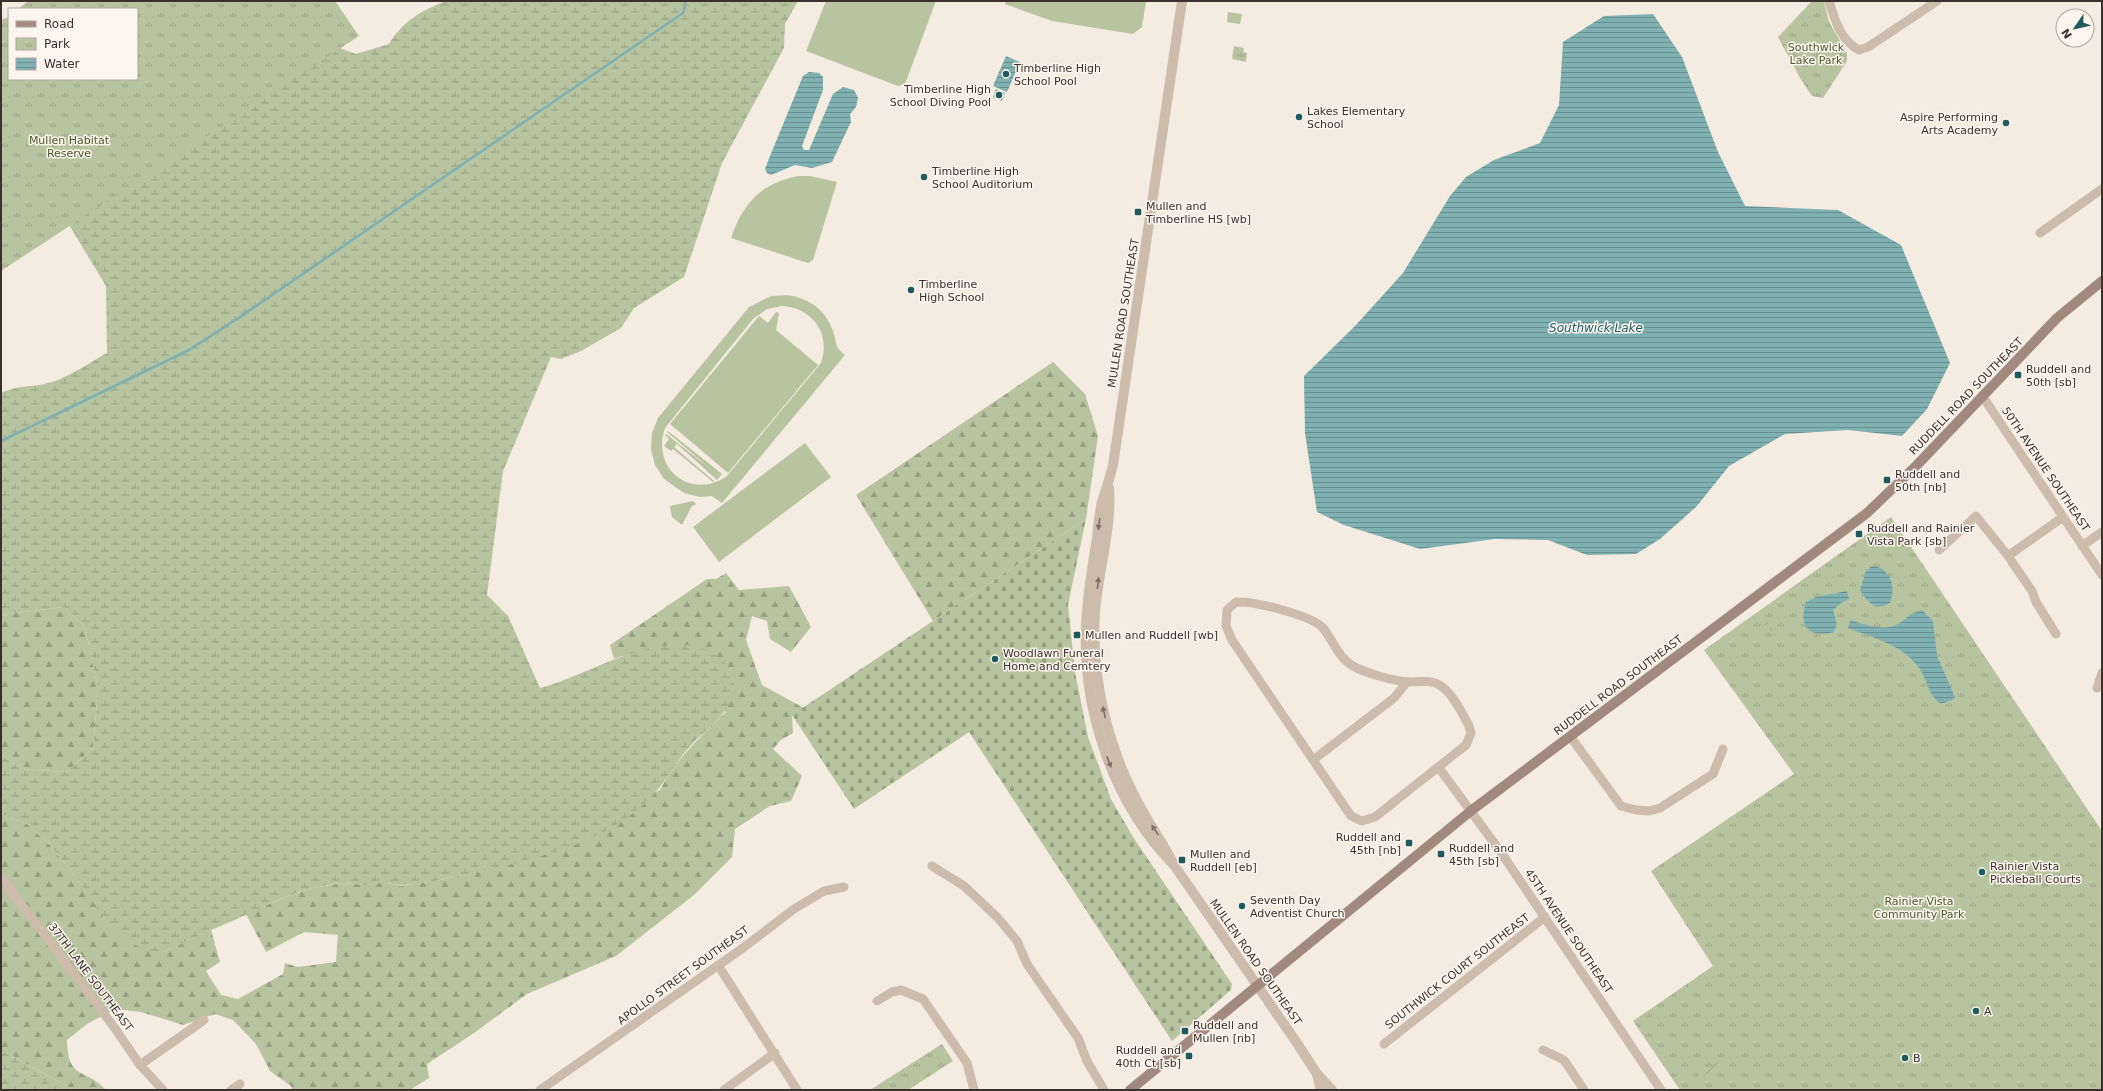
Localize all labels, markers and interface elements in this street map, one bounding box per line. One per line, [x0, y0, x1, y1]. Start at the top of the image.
legend [8, 8, 138, 80]
north arrow [2055, 8, 2095, 48]
text: Road [44, 17, 74, 31]
text: N [2059, 26, 2075, 41]
text: Park [44, 37, 70, 51]
park label: Southwick Lake Park [1788, 41, 1845, 67]
text: Water [44, 57, 80, 71]
place label: Timberline High School Pool [1013, 62, 1101, 88]
marker: Timberline High School Pool [1001, 69, 1011, 79]
place label: Timberline High School Diving Pool [890, 83, 991, 109]
marker: Timberline High School Diving Pool [994, 90, 1004, 100]
place label: Lakes Elementary School [1307, 105, 1406, 131]
place label: Aspire Performing Arts Academy [1900, 111, 1998, 137]
marker: Lakes Elementary School [1294, 112, 1304, 122]
marker: Aspire Performing Arts Academy [2001, 118, 2011, 128]
park label: Mullen Habitat Reserve [29, 134, 110, 160]
place label: Timberline High School Auditorium [931, 165, 1033, 191]
marker: Timberline High School Auditorium [919, 172, 929, 182]
place label: Mullen and Timberline HS [wb] [1145, 200, 1251, 226]
marker: Mullen and Timberline HS [wb] [1133, 207, 1143, 217]
street label: MULLEN ROAD SOUTHEAST [1105, 237, 1142, 389]
place label: Timberline High School [918, 278, 984, 304]
marker: Timberline High School [906, 285, 916, 295]
water label: Southwick Lake [1549, 321, 1643, 335]
street label: RUDDELL ROAD SOUTHEAST [1907, 335, 2026, 458]
place label: Ruddell and 50th [sb] [2026, 363, 2091, 389]
marker: Ruddell and 50th [sb] [2013, 370, 2023, 380]
street label: 50TH AVENUE SOUTHEAST [1999, 405, 2092, 534]
place label: Ruddell and 50th [nb] [1895, 468, 1960, 494]
marker: Ruddell and 50th [nb] [1882, 475, 1892, 485]
one-way arrow [1096, 518, 1102, 530]
place label: Ruddell and Rainier Vista Park [sb] [1867, 522, 1975, 548]
marker: Ruddell and Rainier Vista Park [sb] [1854, 529, 1864, 539]
one-way arrow [1095, 577, 1102, 589]
place label: Mullen and Ruddell [wb] [1085, 629, 1218, 642]
marker: Mullen and Ruddell [wb] [1072, 630, 1082, 640]
street label: RUDDELL ROAD SOUTHEAST [1551, 633, 1685, 738]
place label: Woodlawn Funeral Home and Cemtery [1003, 647, 1111, 673]
marker: Woodlawn Funeral Home and Cemtery [990, 654, 1000, 664]
one-way arrow [1100, 706, 1106, 718]
one-way arrow [1107, 756, 1113, 768]
one-way arrow [1151, 825, 1159, 836]
place label: Ruddell and 45th [nb] [1336, 831, 1401, 857]
marker: Ruddell and 45th [nb] [1404, 838, 1414, 848]
place label: Ruddell and 45th [sb] [1449, 842, 1514, 868]
place label: Mullen and Ruddell [eb] [1190, 848, 1257, 874]
marker: Ruddell and 45th [sb] [1436, 849, 1446, 859]
marker: Mullen and Ruddell [eb] [1177, 855, 1187, 865]
place label: Rainier Vista Pickleball Courts [1990, 860, 2081, 886]
street label: 45TH AVENUE SOUTHEAST [1522, 867, 1615, 996]
marker: Rainier Vista Pickleball Courts [1977, 867, 1987, 877]
place label: Seventh Day Adventist Church [1250, 894, 1344, 920]
park label: Rainier Vista Community Park [1874, 895, 1965, 921]
street label: MULLEN ROAD SOUTHEAST [1207, 897, 1304, 1028]
marker: Seventh Day Adventist Church [1237, 901, 1247, 911]
street label: SOUTHWICK COURT SOUTHEAST [1383, 911, 1532, 1032]
street label: 37TH LANE SOUTHEAST [46, 921, 136, 1034]
street label: APOLLO STREET SOUTHEAST [615, 923, 752, 1027]
place label: A [1984, 1005, 1992, 1018]
marker: A [1971, 1006, 1981, 1016]
place label: Ruddell and Mullen [nb] [1193, 1019, 1258, 1045]
marker: Ruddell and Mullen [nb] [1180, 1026, 1190, 1036]
place label: Ruddell and 40th Ct [sb] [1115, 1044, 1181, 1070]
marker: Ruddell and 40th Ct [sb] [1184, 1051, 1194, 1061]
place label: B [1913, 1052, 1921, 1065]
marker: B [1900, 1053, 1910, 1063]

